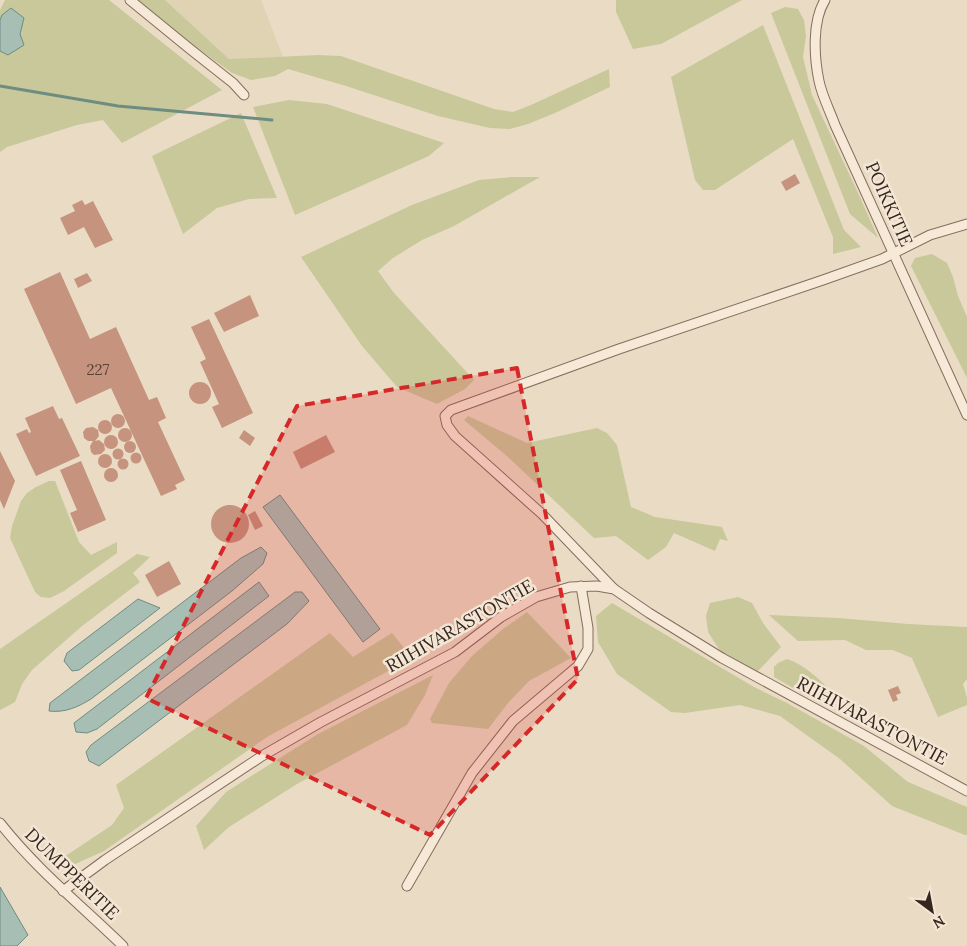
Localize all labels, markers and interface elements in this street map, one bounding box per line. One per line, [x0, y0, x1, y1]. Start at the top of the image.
street label: POIKKITIE [861, 158, 918, 250]
house number: 227 [86, 360, 110, 379]
street label: RIIHIVARASTONTIE [381, 574, 538, 677]
street label: RIIHIVARASTONTIE [793, 671, 952, 770]
street label: DUMPPERITIE [20, 823, 124, 924]
north arrow [907, 886, 957, 936]
text: N [929, 912, 948, 933]

